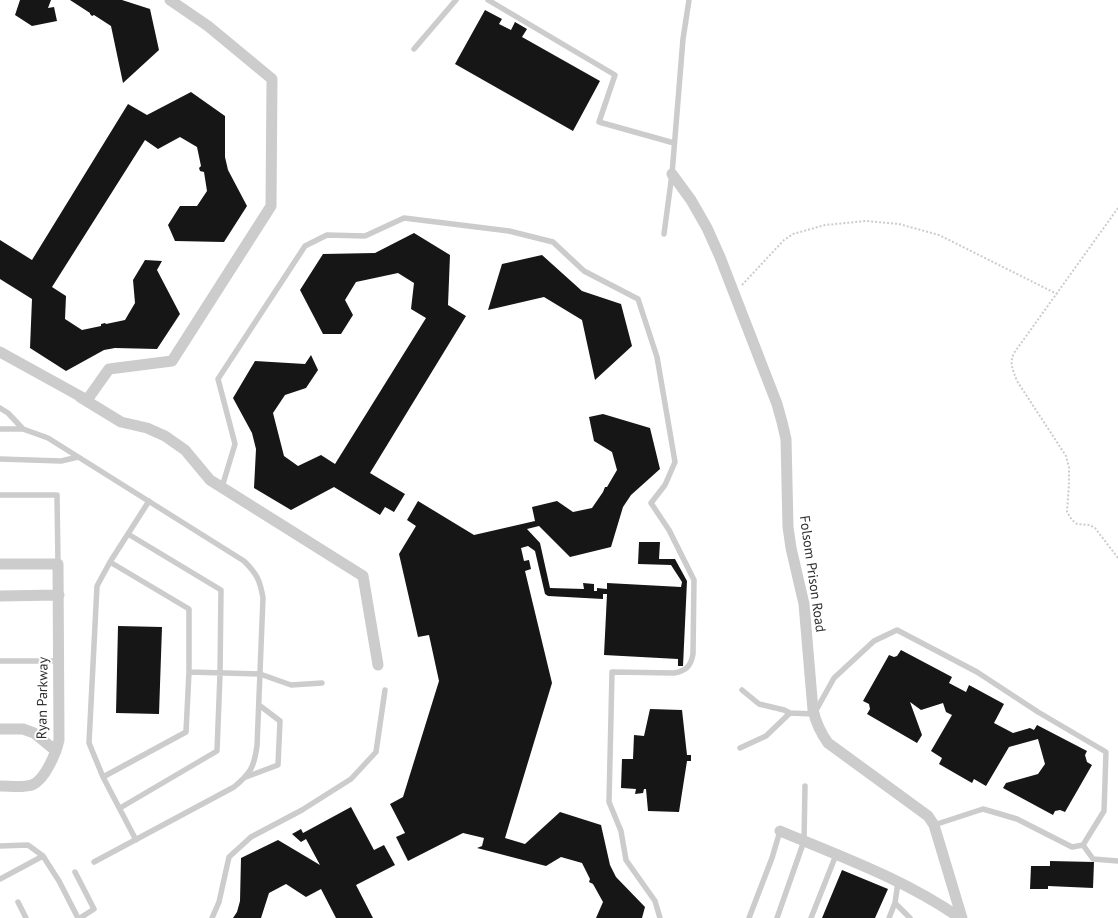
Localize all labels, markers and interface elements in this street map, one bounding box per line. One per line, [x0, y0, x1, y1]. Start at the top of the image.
street label: Folsom Prison Road [795, 515, 829, 633]
street label: Ryan Parkway [34, 657, 52, 739]

